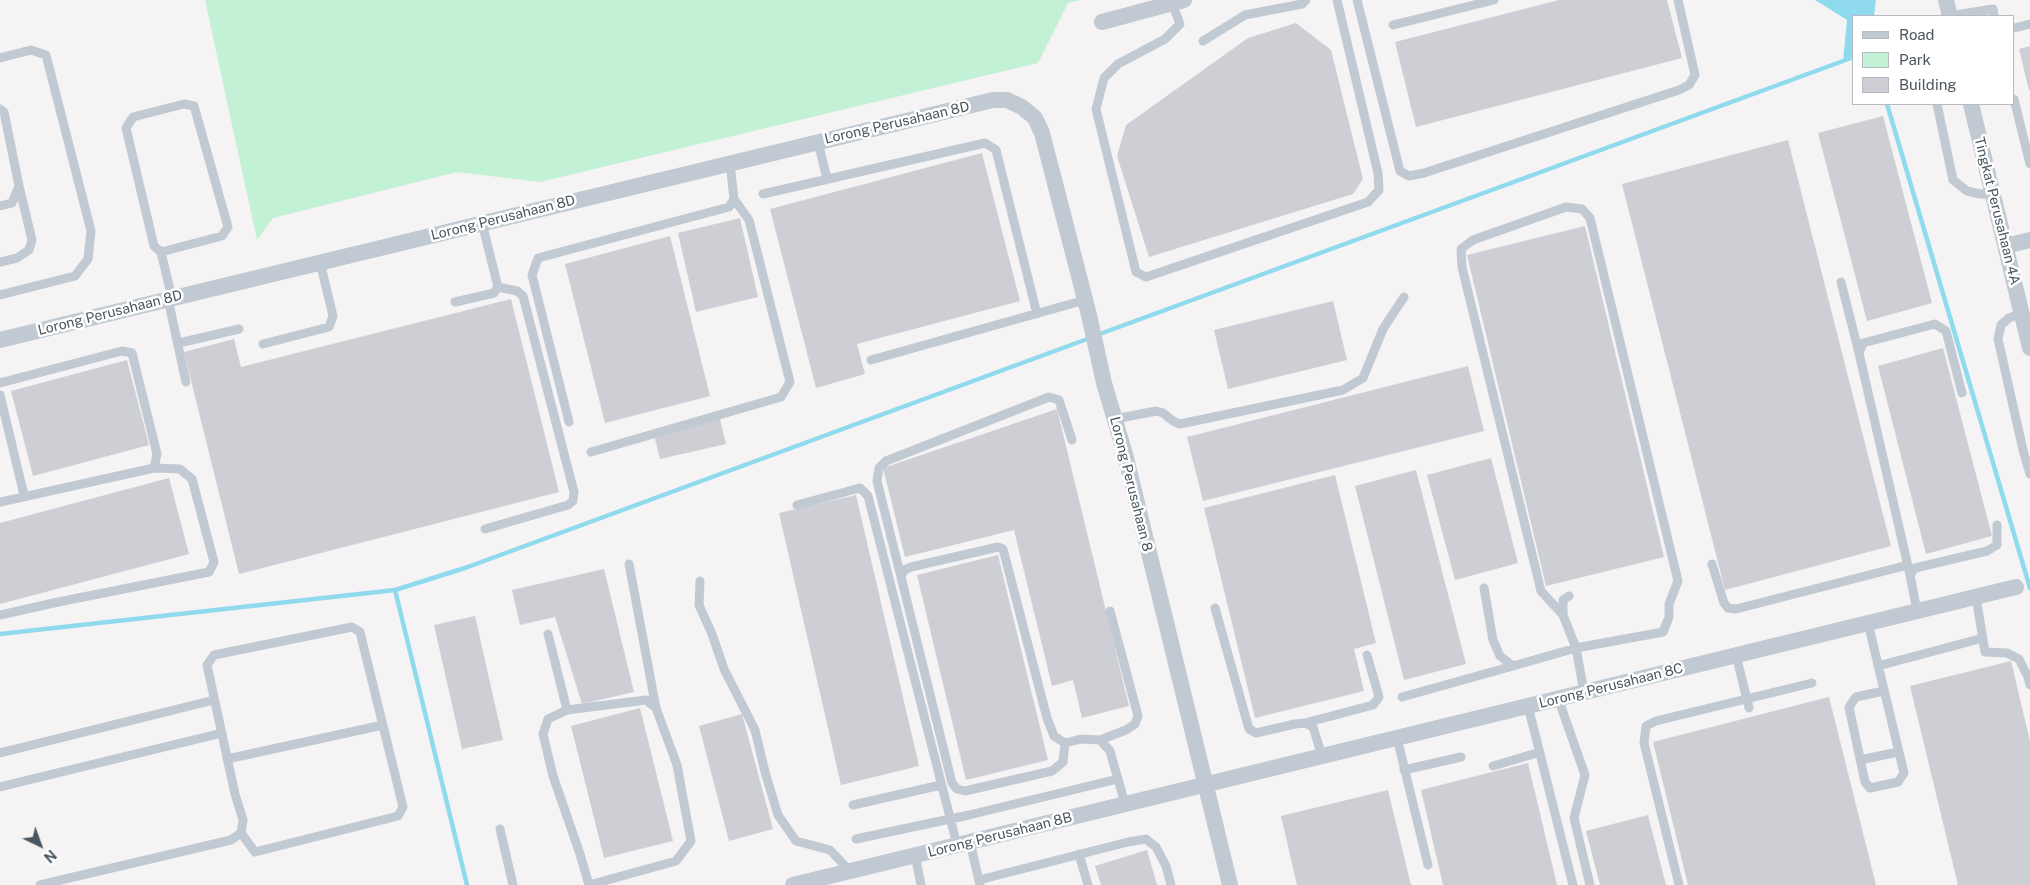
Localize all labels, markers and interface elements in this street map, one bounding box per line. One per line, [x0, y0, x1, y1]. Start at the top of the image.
legend [1852, 15, 2015, 105]
text: Road [1899, 26, 1935, 43]
text: Park [1899, 51, 1931, 68]
text: Building [1899, 76, 1957, 93]
street label: Lorong Perusahaan 8D [823, 98, 971, 148]
street label: Tingkat Perusahaan 4A [1971, 135, 2023, 287]
street label: Lorong Perusahaan 8D [429, 192, 577, 244]
street label: Lorong Perusahaan 8D [36, 287, 184, 339]
street label: Lorong Perusahaan 8 [1106, 415, 1156, 553]
street label: Lorong Perusahaan 8C [1537, 660, 1685, 712]
street label: Lorong Perusahaan 8B [926, 809, 1074, 861]
north arrow [15, 820, 65, 870]
text: N [41, 847, 59, 866]

